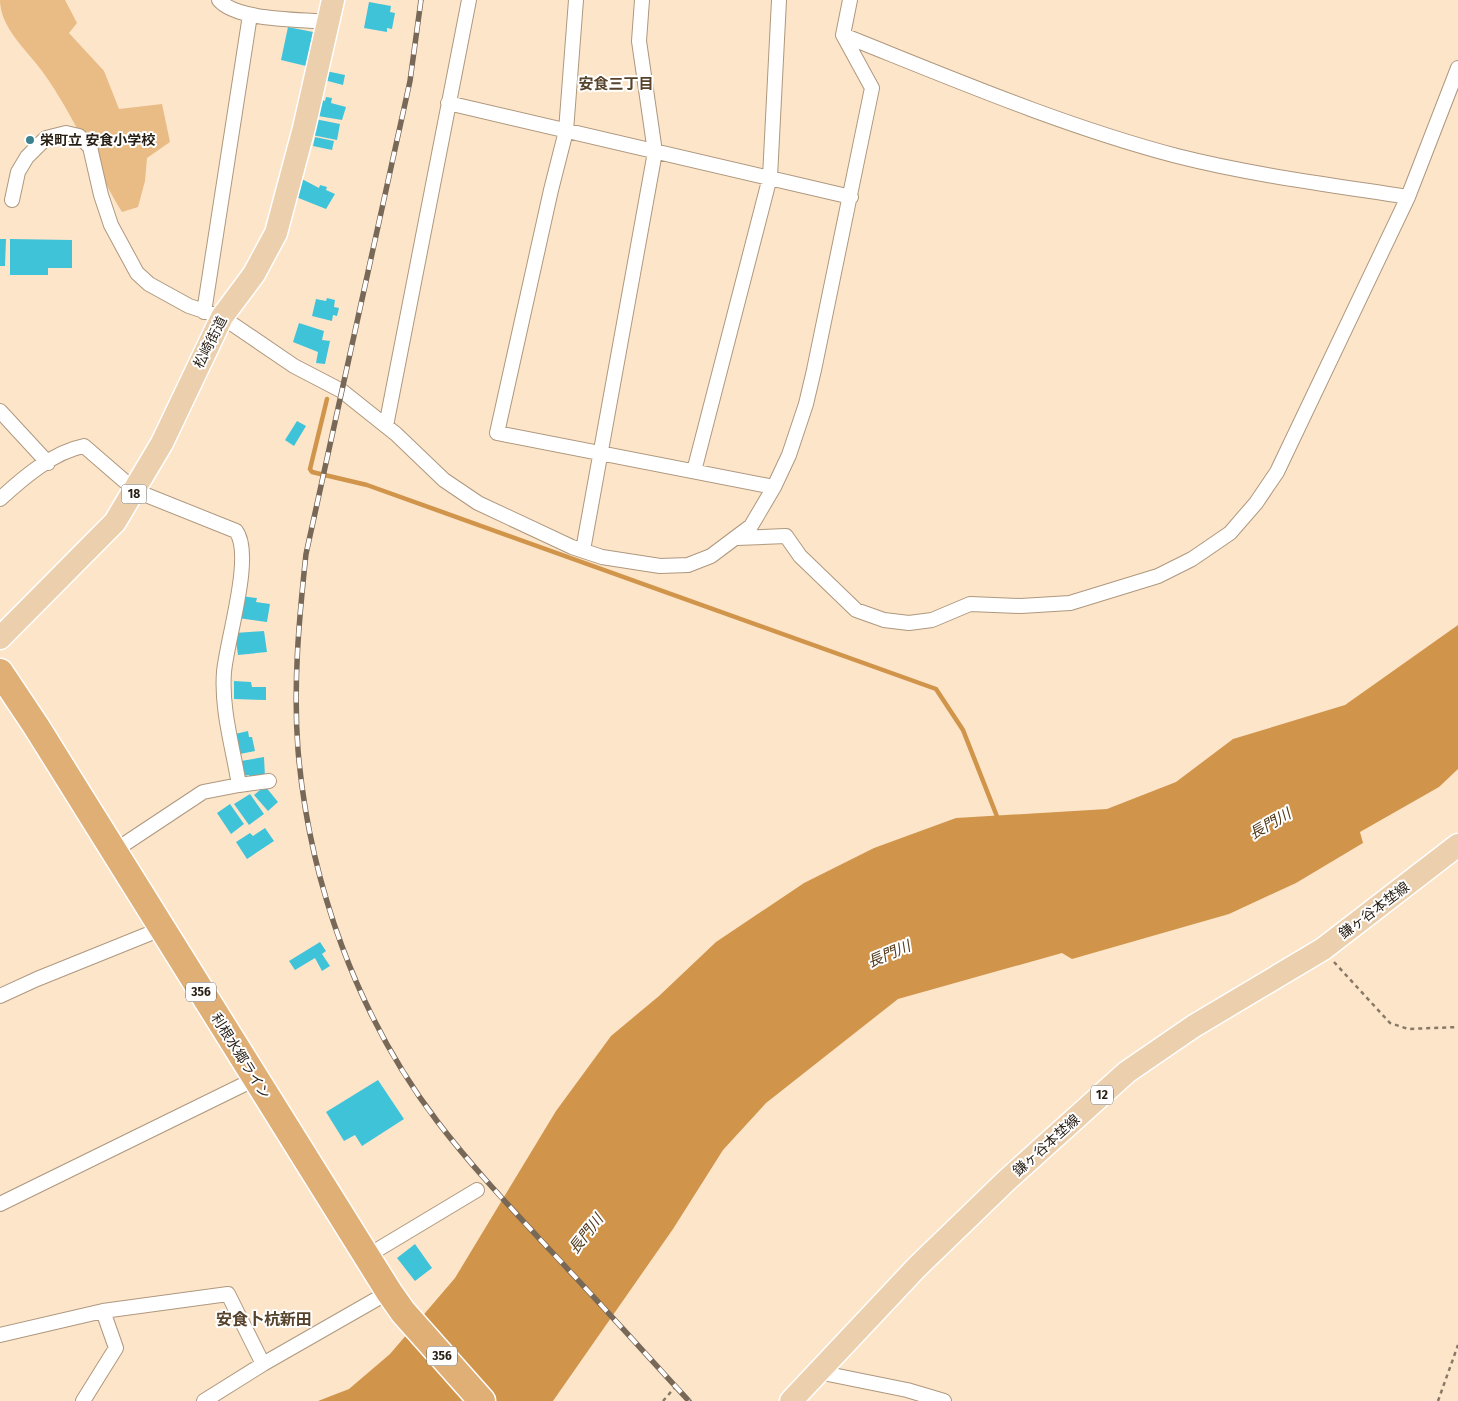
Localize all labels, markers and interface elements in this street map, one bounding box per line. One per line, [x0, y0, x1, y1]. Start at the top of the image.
district label: 安食三丁目 [578, 75, 654, 93]
place label: 栄町立 安食小学校 [40, 132, 155, 149]
marker: 栄町立 安食小学校 [24, 134, 36, 146]
street label: 松崎街道 [190, 313, 231, 371]
road number: 18 [122, 484, 146, 504]
water label: 長門川 [1246, 804, 1296, 843]
street label: 鎌ヶ谷本埜線 [1336, 878, 1413, 942]
water label: 長門川 [865, 936, 915, 971]
road number: 356 [186, 982, 216, 1002]
street label: 利根水郷ライン [207, 1010, 274, 1102]
road number: 12 [1091, 1086, 1113, 1104]
street label: 鎌ヶ谷本埜線 [1009, 1111, 1083, 1180]
water label: 長門川 [565, 1209, 608, 1257]
district label: 安食卜杭新田 [216, 1310, 312, 1329]
road number: 356 [427, 1346, 457, 1365]

